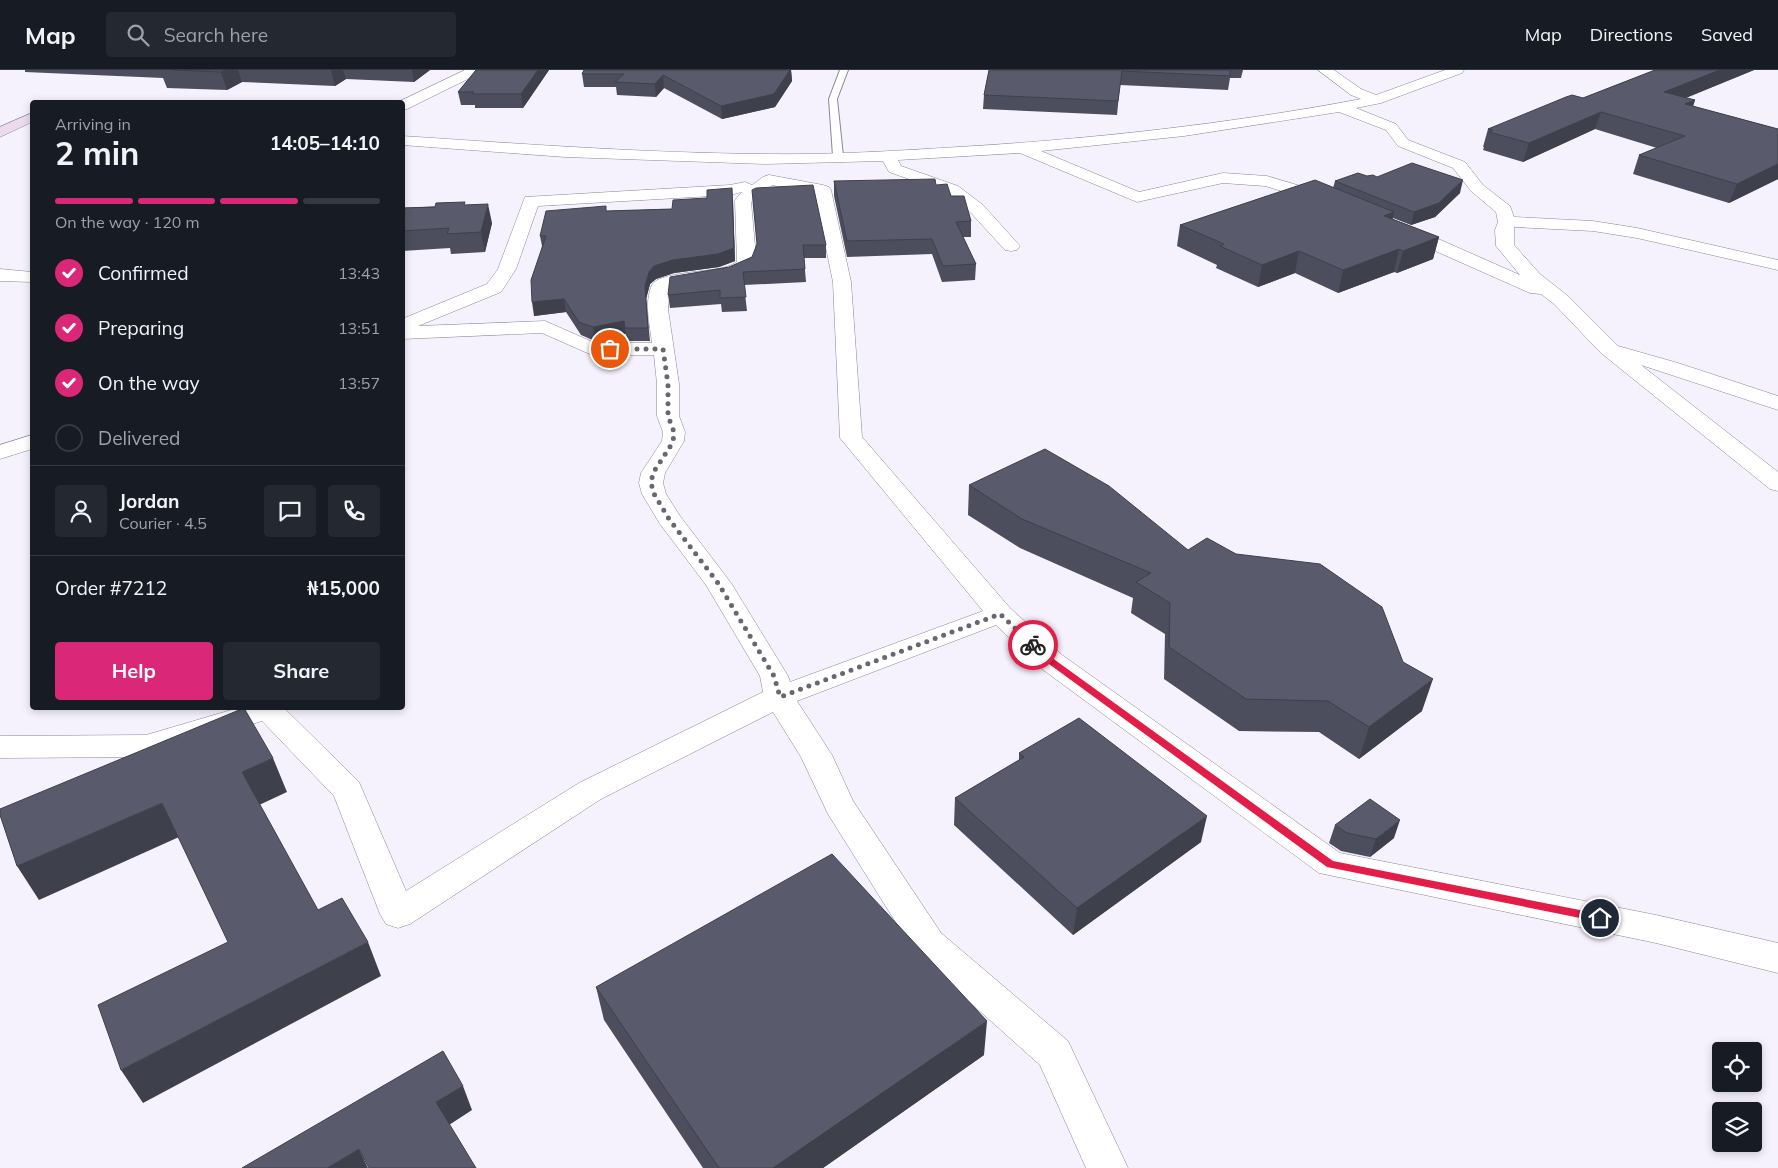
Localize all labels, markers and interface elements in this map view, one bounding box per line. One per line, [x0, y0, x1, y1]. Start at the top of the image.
search box [106, 12, 456, 57]
text: Map [25, 20, 76, 50]
icon: search [124, 21, 152, 49]
text: Search here [164, 23, 268, 47]
text: Map [1525, 23, 1562, 46]
text: Directions [1590, 23, 1673, 46]
text: Saved [1701, 23, 1753, 46]
text: Arriving in [55, 114, 131, 134]
text: 14:05–14:10 [270, 131, 380, 155]
text: 2 min [55, 133, 139, 173]
text: On the way · 120 m [55, 212, 200, 232]
icon: check [55, 259, 83, 287]
text: Confirmed [98, 261, 189, 285]
text: 13:43 [338, 263, 380, 283]
icon: check [55, 314, 83, 342]
text: Preparing [98, 316, 184, 340]
text: 13:51 [338, 318, 380, 338]
pin [589, 328, 631, 370]
icon: bag [596, 335, 624, 363]
icon: check [55, 369, 83, 397]
text: On the way [98, 371, 200, 395]
text: 13:57 [338, 373, 380, 393]
text: Delivered [98, 426, 180, 450]
button: person [55, 485, 107, 537]
button: chat [264, 485, 316, 537]
button: phone [328, 485, 380, 537]
text: Jordan [119, 489, 179, 513]
text: Courier · 4.5 [119, 513, 207, 533]
text: Order #7212 [55, 576, 167, 600]
text: ₦15,000 [307, 576, 380, 600]
courier [1008, 620, 1058, 670]
icon: bike [1019, 631, 1047, 659]
button: Help [55, 642, 213, 700]
button: Share [223, 642, 380, 700]
pin [1579, 897, 1621, 939]
icon: home [1586, 904, 1614, 932]
map controls [1712, 1042, 1762, 1152]
button: locate [1712, 1042, 1762, 1092]
button: layers [1712, 1102, 1762, 1152]

